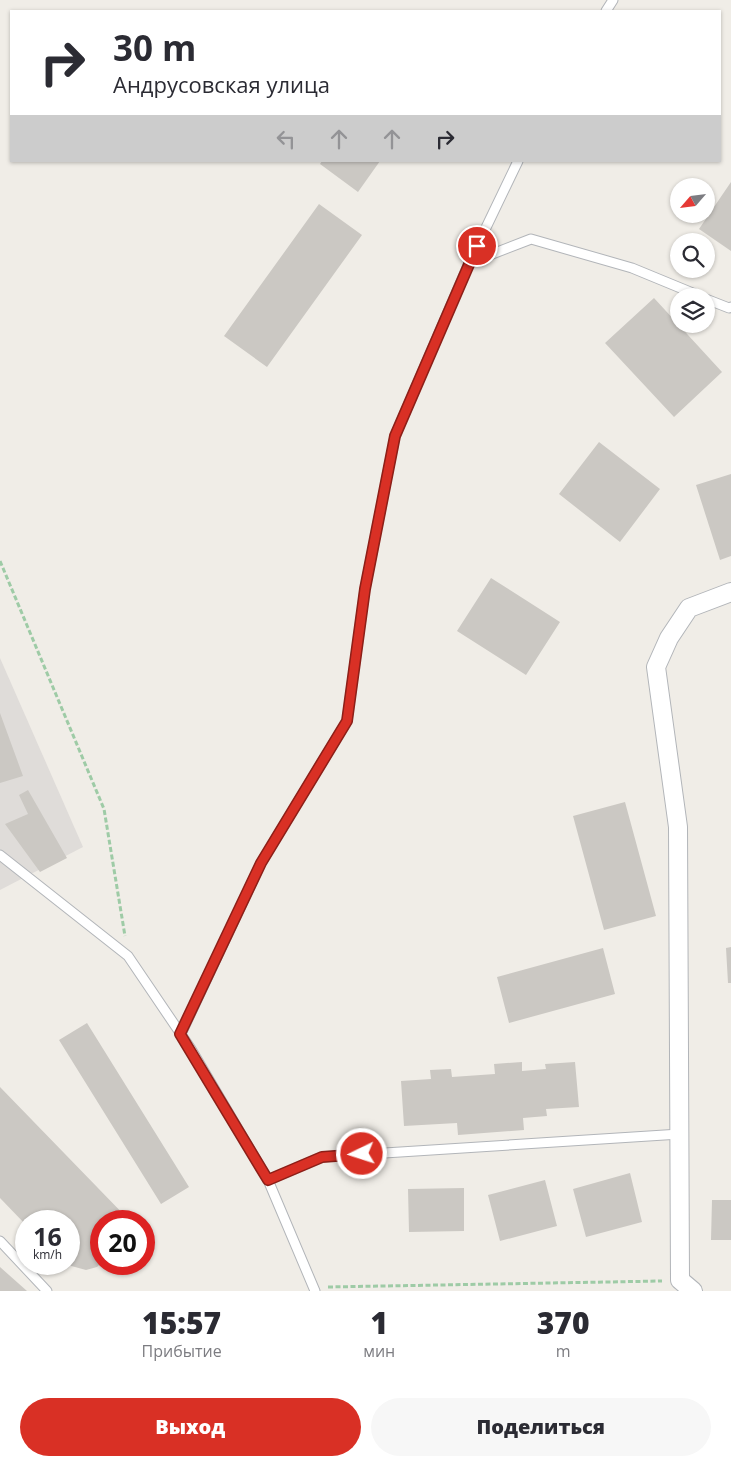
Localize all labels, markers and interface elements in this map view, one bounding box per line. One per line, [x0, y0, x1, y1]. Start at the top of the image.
text: 30 m [113, 24, 196, 71]
icon: right [30, 30, 95, 95]
text: Андрусовская улица [113, 69, 330, 99]
icon: left [272, 125, 300, 153]
icon: ahead [325, 125, 353, 153]
icon: ahead [378, 125, 406, 153]
icon: right [431, 125, 459, 153]
north arrow [670, 178, 715, 222]
map controls [670, 178, 715, 333]
pin [456, 225, 498, 267]
icon: arrive [463, 232, 491, 260]
button: search [670, 233, 715, 278]
button: layers [670, 288, 715, 333]
position arrow [335, 1127, 387, 1179]
speed limit sign: 20 [90, 1210, 155, 1275]
text: 16 [33, 1219, 62, 1253]
text: km/h [33, 1246, 62, 1263]
text: 15:57 [142, 1302, 221, 1343]
text: 1 [370, 1302, 388, 1343]
text: 370 [537, 1302, 589, 1343]
text: Прибытие [142, 1340, 222, 1362]
text: мин [363, 1340, 395, 1362]
text: m [556, 1340, 571, 1362]
button: Выход [20, 1398, 361, 1456]
button: Поделиться [371, 1398, 711, 1456]

